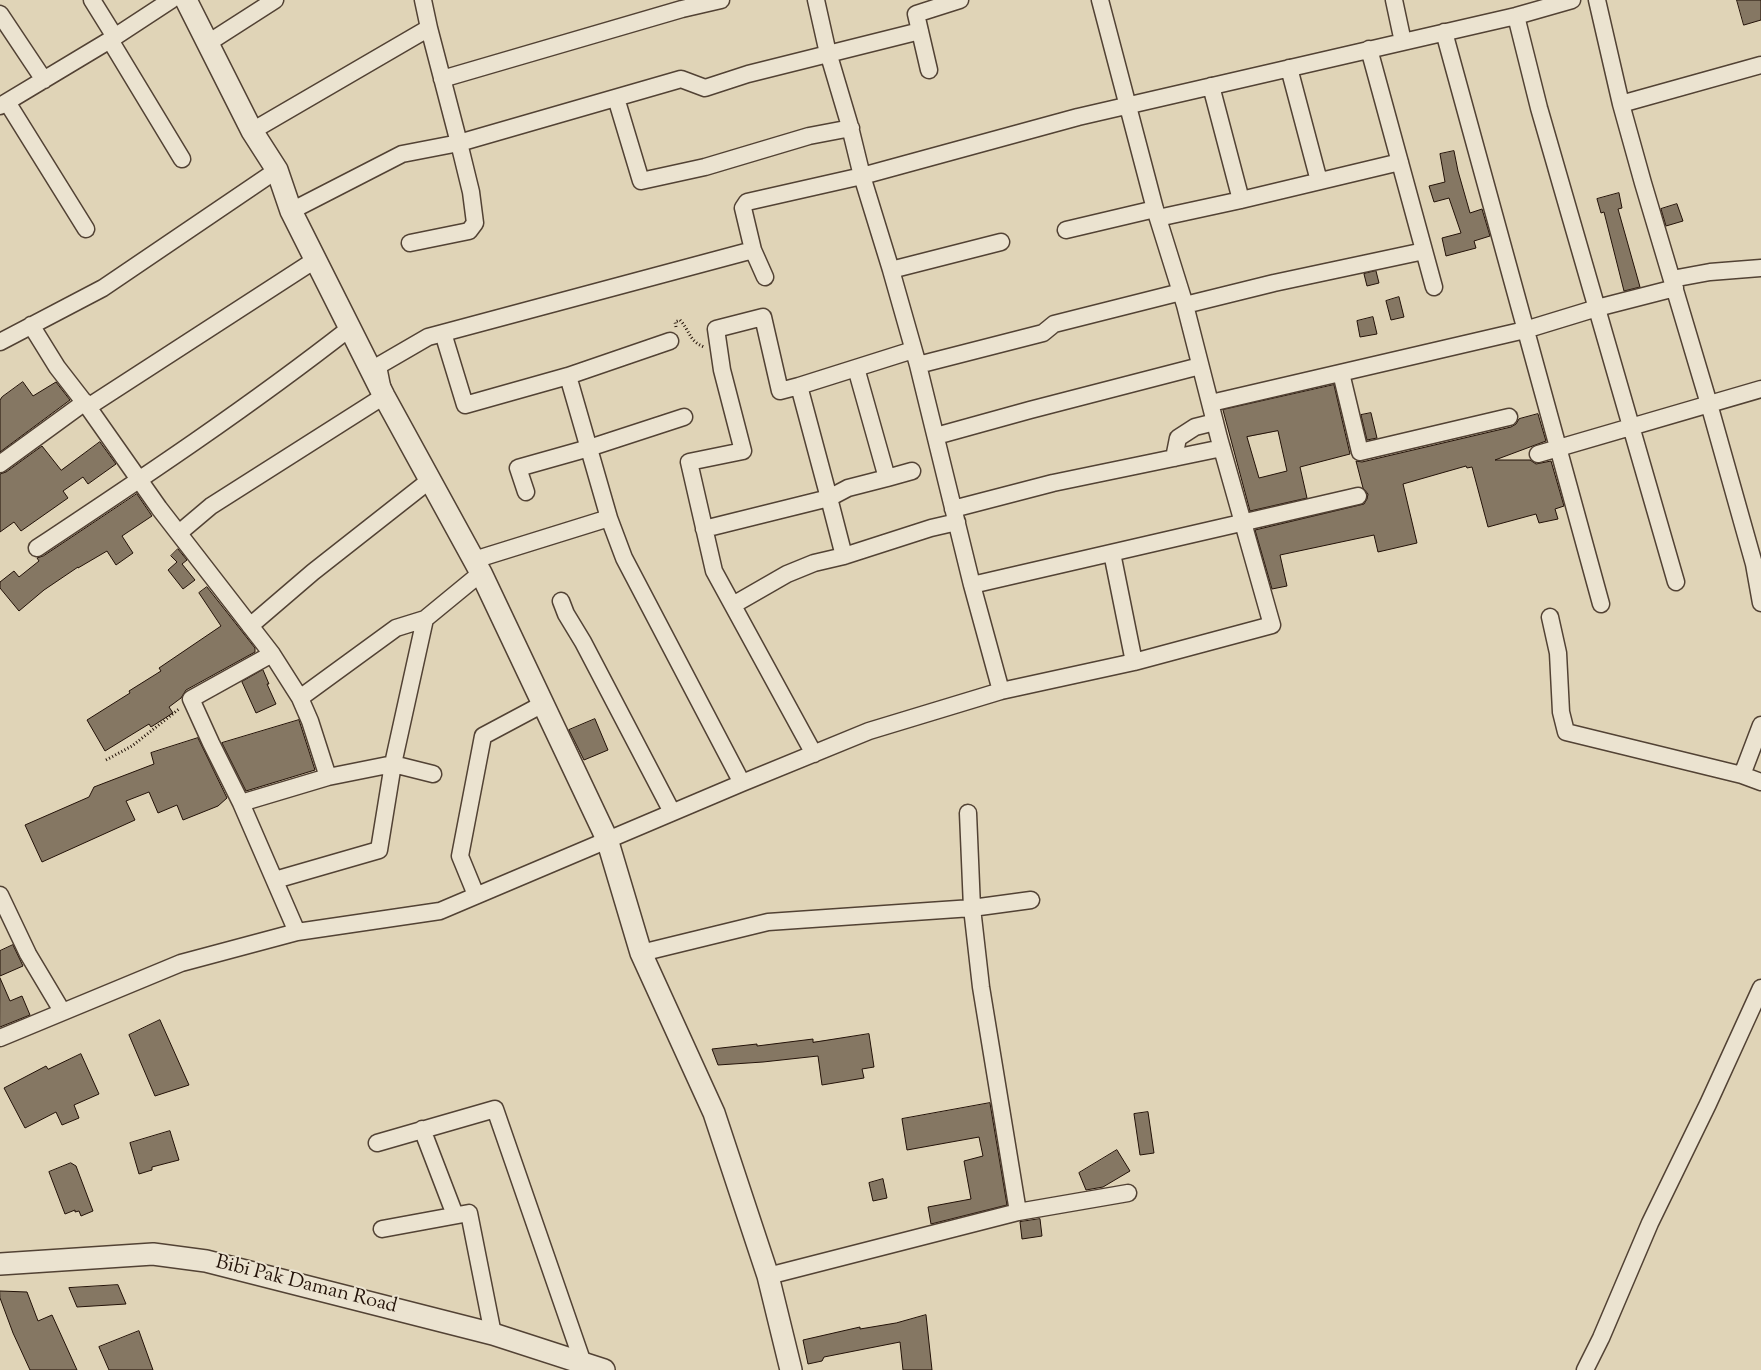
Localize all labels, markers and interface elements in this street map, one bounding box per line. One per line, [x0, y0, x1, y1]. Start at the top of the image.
street label: Bibi Pak Daman Road [213, 1252, 399, 1320]

